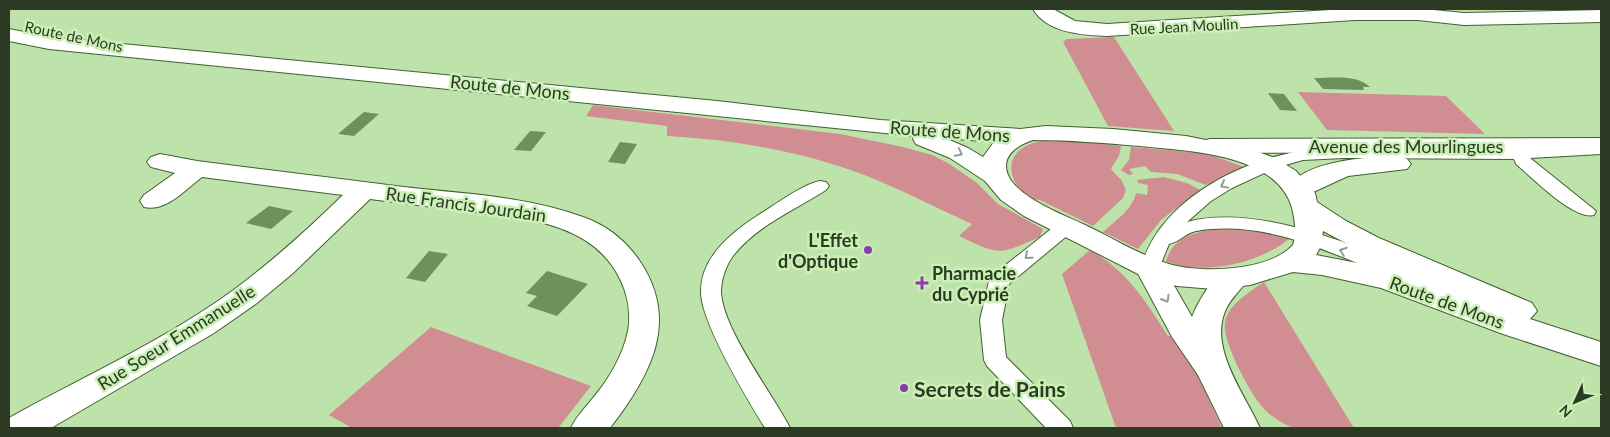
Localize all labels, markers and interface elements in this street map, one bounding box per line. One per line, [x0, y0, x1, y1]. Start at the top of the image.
street label: Rue Jean Moulin [1129, 14, 1239, 38]
street label: Route de Mons [23, 17, 125, 55]
street label: Route de Mons [449, 70, 571, 104]
street label: Route de Mons [889, 116, 1011, 146]
street label: Avenue des Mourlingues [1309, 135, 1504, 157]
one-way arrow [954, 147, 963, 157]
one-way arrow [1221, 179, 1230, 189]
street label: Rue Francis Jourdain [384, 182, 548, 226]
place label: L'Effet d'Optique [778, 229, 858, 272]
marker: L'Effet d'Optique [862, 244, 874, 256]
one-way arrow [1339, 247, 1348, 257]
one-way arrow [1025, 250, 1034, 259]
place label: Pharmacie du Cyprié [932, 262, 1017, 305]
street label: Route de Mons [1387, 271, 1507, 333]
marker: Pharmacie du Cyprié [916, 277, 928, 289]
street label: Rue Soeur Emmanuelle [93, 280, 259, 394]
one-way arrow [1159, 294, 1169, 303]
place label: Secrets de Pains [914, 376, 1066, 401]
north arrow [1550, 377, 1600, 427]
marker: Secrets de Pains [898, 382, 910, 394]
text: N [1555, 402, 1575, 421]

